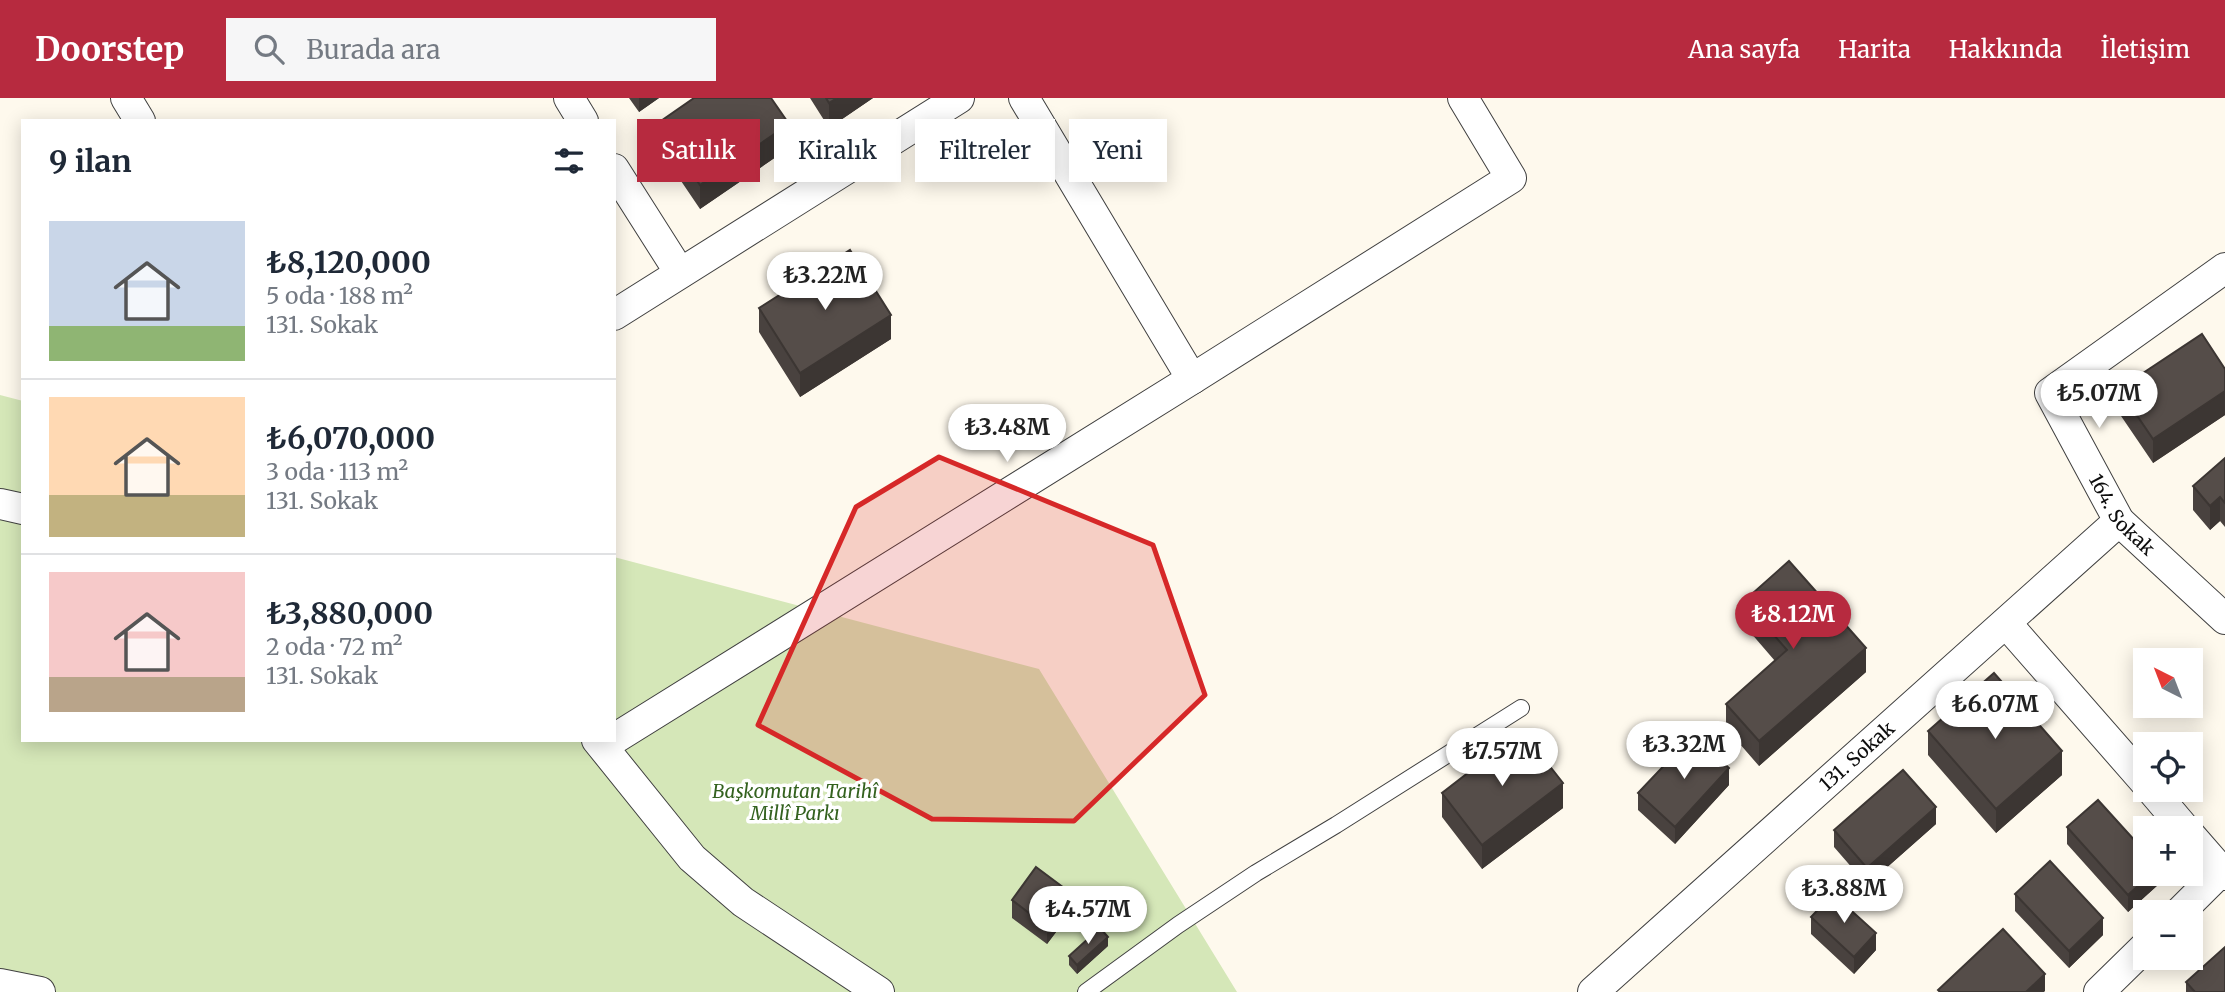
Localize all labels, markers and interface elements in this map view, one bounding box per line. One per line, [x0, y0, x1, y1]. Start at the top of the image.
search box [226, 18, 716, 81]
text: Doorstep [35, 29, 184, 70]
icon: search [250, 30, 288, 68]
text: Burada ara [306, 33, 440, 66]
text: Ana sayfa [1688, 34, 1800, 65]
text: Harita [1838, 34, 1911, 65]
text: Hakkında [1949, 34, 2062, 65]
text: İletişim [2100, 34, 2190, 65]
chip: Satılık [637, 119, 760, 182]
chip: Kiralık [774, 119, 901, 182]
chip: Filtreler [915, 119, 1055, 182]
chip: Yeni [1069, 119, 1167, 182]
text: 9 ilan [49, 142, 132, 180]
icon: filters [550, 142, 588, 180]
text: ₺8,120,000 [266, 243, 431, 281]
icon: home [105, 249, 189, 333]
pin: ₺3.22M [768, 252, 882, 312]
text: ₺3.22M [783, 260, 867, 289]
text: 5 oda · 188 m² [266, 281, 413, 310]
text: 131. Sokak [266, 310, 378, 339]
pin: ₺5.07M [2042, 370, 2156, 430]
text: ₺5.07M [2057, 378, 2141, 407]
pin: ₺3.48M [950, 404, 1064, 464]
text: ₺3.48M [964, 412, 1050, 441]
text: ₺6,070,000 [266, 419, 435, 457]
icon: home [105, 425, 189, 509]
text: 3 oda · 113 m² [266, 457, 408, 486]
street label: 164. Sokak [2084, 470, 2160, 560]
text: 131. Sokak [266, 486, 378, 515]
pin: ₺8.12M [1736, 592, 1850, 651]
text: ₺3,880,000 [266, 594, 433, 632]
text: ₺8.12M [1751, 599, 1835, 628]
icon: home [105, 600, 189, 684]
text: 2 oda · 72 m² [266, 632, 403, 661]
north arrow [2133, 648, 2203, 718]
map controls [2133, 648, 2203, 970]
text: 131. Sokak [266, 661, 378, 690]
pin: ₺6.07M [1938, 682, 2052, 741]
text: ₺6.07M [1951, 689, 2039, 718]
street label: 131. Sokak [1814, 716, 1899, 796]
pin: ₺3.32M [1627, 722, 1741, 781]
pin: ₺7.57M [1445, 728, 1559, 788]
text: ₺3.32M [1642, 729, 1726, 758]
button: locate [2133, 732, 2203, 802]
text: ₺7.57M [1462, 736, 1542, 765]
park label: Başkomutan Tarihî Millî Parkı [712, 779, 879, 825]
button: + [2133, 816, 2203, 886]
pin: ₺3.88M [1787, 866, 1901, 925]
text: ₺3.88M [1801, 873, 1887, 902]
pin: ₺4.57M [1031, 886, 1145, 946]
text: ₺4.57M [1045, 894, 1131, 923]
button: − [2133, 900, 2203, 970]

